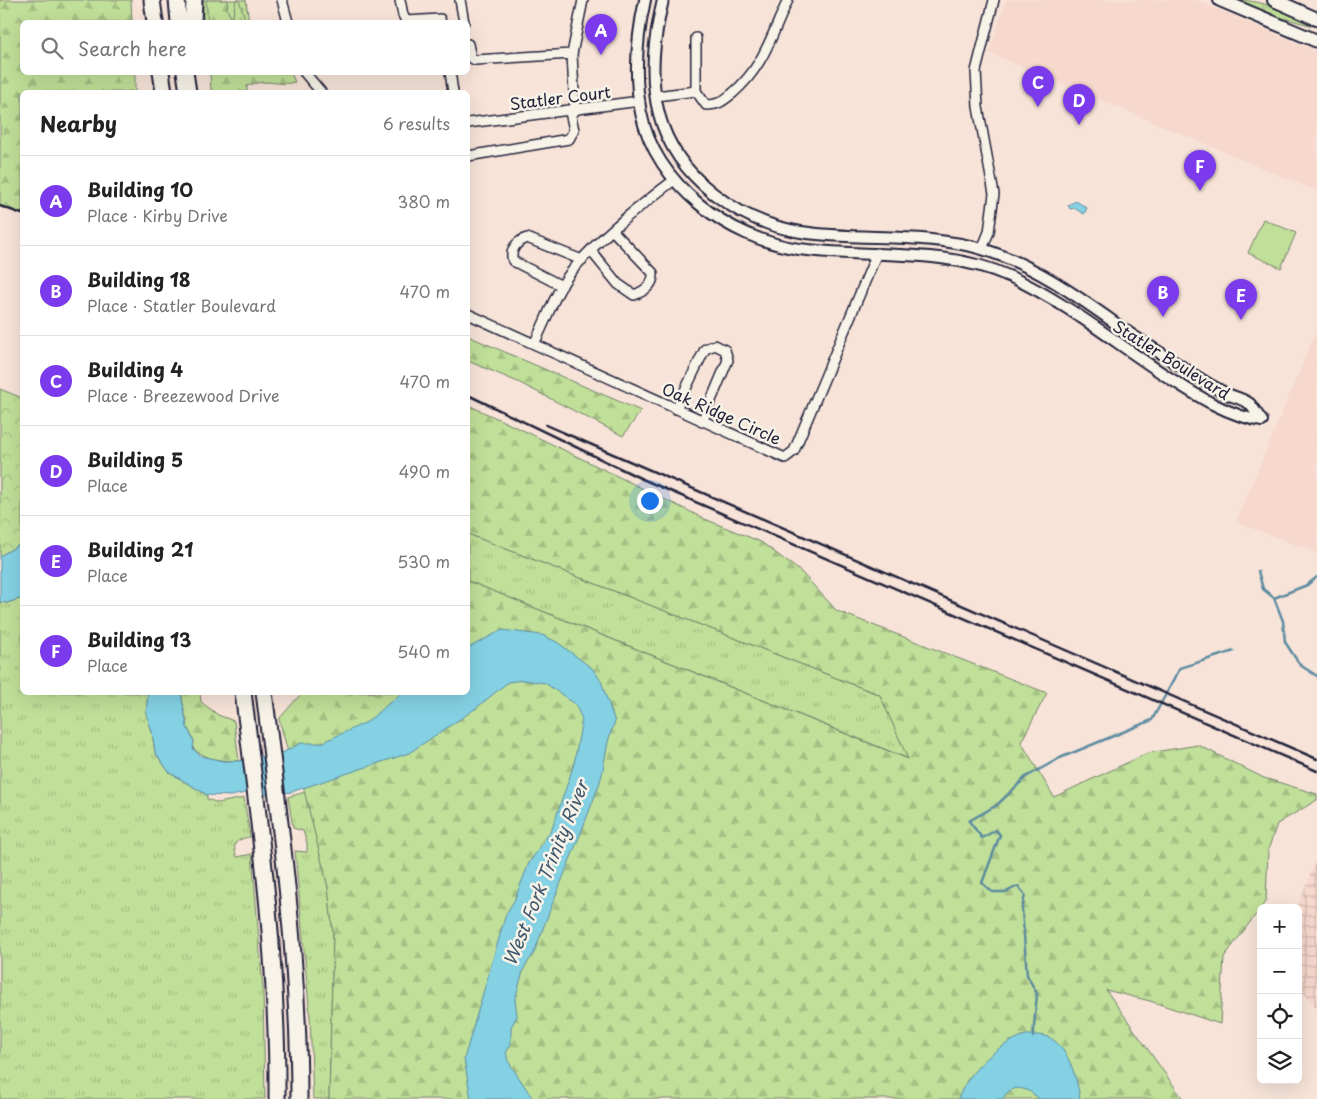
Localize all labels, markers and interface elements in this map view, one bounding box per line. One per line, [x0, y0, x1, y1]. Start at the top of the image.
pin: A [585, 14, 617, 55]
search box [20, 20, 470, 75]
icon: search [38, 34, 66, 62]
text: Search here [78, 34, 187, 62]
pin: C [1022, 66, 1054, 107]
street label: Statler Court [508, 79, 612, 115]
pin: D [1063, 84, 1095, 125]
text: Nearby [40, 107, 117, 139]
text: 6 results [383, 111, 450, 135]
pin: F [1184, 150, 1216, 191]
text: Building 10 [87, 175, 193, 203]
text: A [50, 189, 62, 213]
text: 380 m [398, 189, 450, 213]
text: Place · Kirby Drive [87, 203, 228, 227]
text: Building 18 [87, 265, 191, 293]
pin: B [1147, 276, 1179, 317]
text: B [51, 279, 61, 303]
text: 470 m [400, 279, 450, 303]
pin: E [1225, 279, 1257, 320]
text: Place · Statler Boulevard [87, 293, 276, 317]
street label: Statler Boulevard [1109, 313, 1235, 405]
text: Building 4 [87, 355, 183, 383]
text: C [50, 369, 62, 393]
text: 470 m [400, 369, 450, 393]
street label: Oak Ridge Circle [658, 376, 786, 450]
text: Place · Breezewood Drive [87, 383, 279, 407]
text: Building 5 [87, 445, 183, 473]
text: D [50, 459, 62, 483]
text: 490 m [399, 459, 450, 483]
text: Place [87, 473, 128, 497]
your location [637, 488, 663, 514]
text: Building 21 [87, 535, 193, 563]
text: E [51, 549, 61, 573]
text: 530 m [397, 549, 450, 573]
text: Place [87, 563, 128, 587]
text: Building 13 [87, 625, 191, 653]
text: F [51, 639, 61, 663]
text: 540 m [397, 639, 450, 663]
text: Place [87, 653, 128, 677]
water label: West Fork Trinity River [496, 774, 595, 969]
map controls [1257, 904, 1302, 1084]
button: + [1257, 904, 1302, 949]
button: − [1257, 949, 1302, 994]
button: locate [1257, 994, 1302, 1039]
button: layers [1257, 1039, 1302, 1084]

